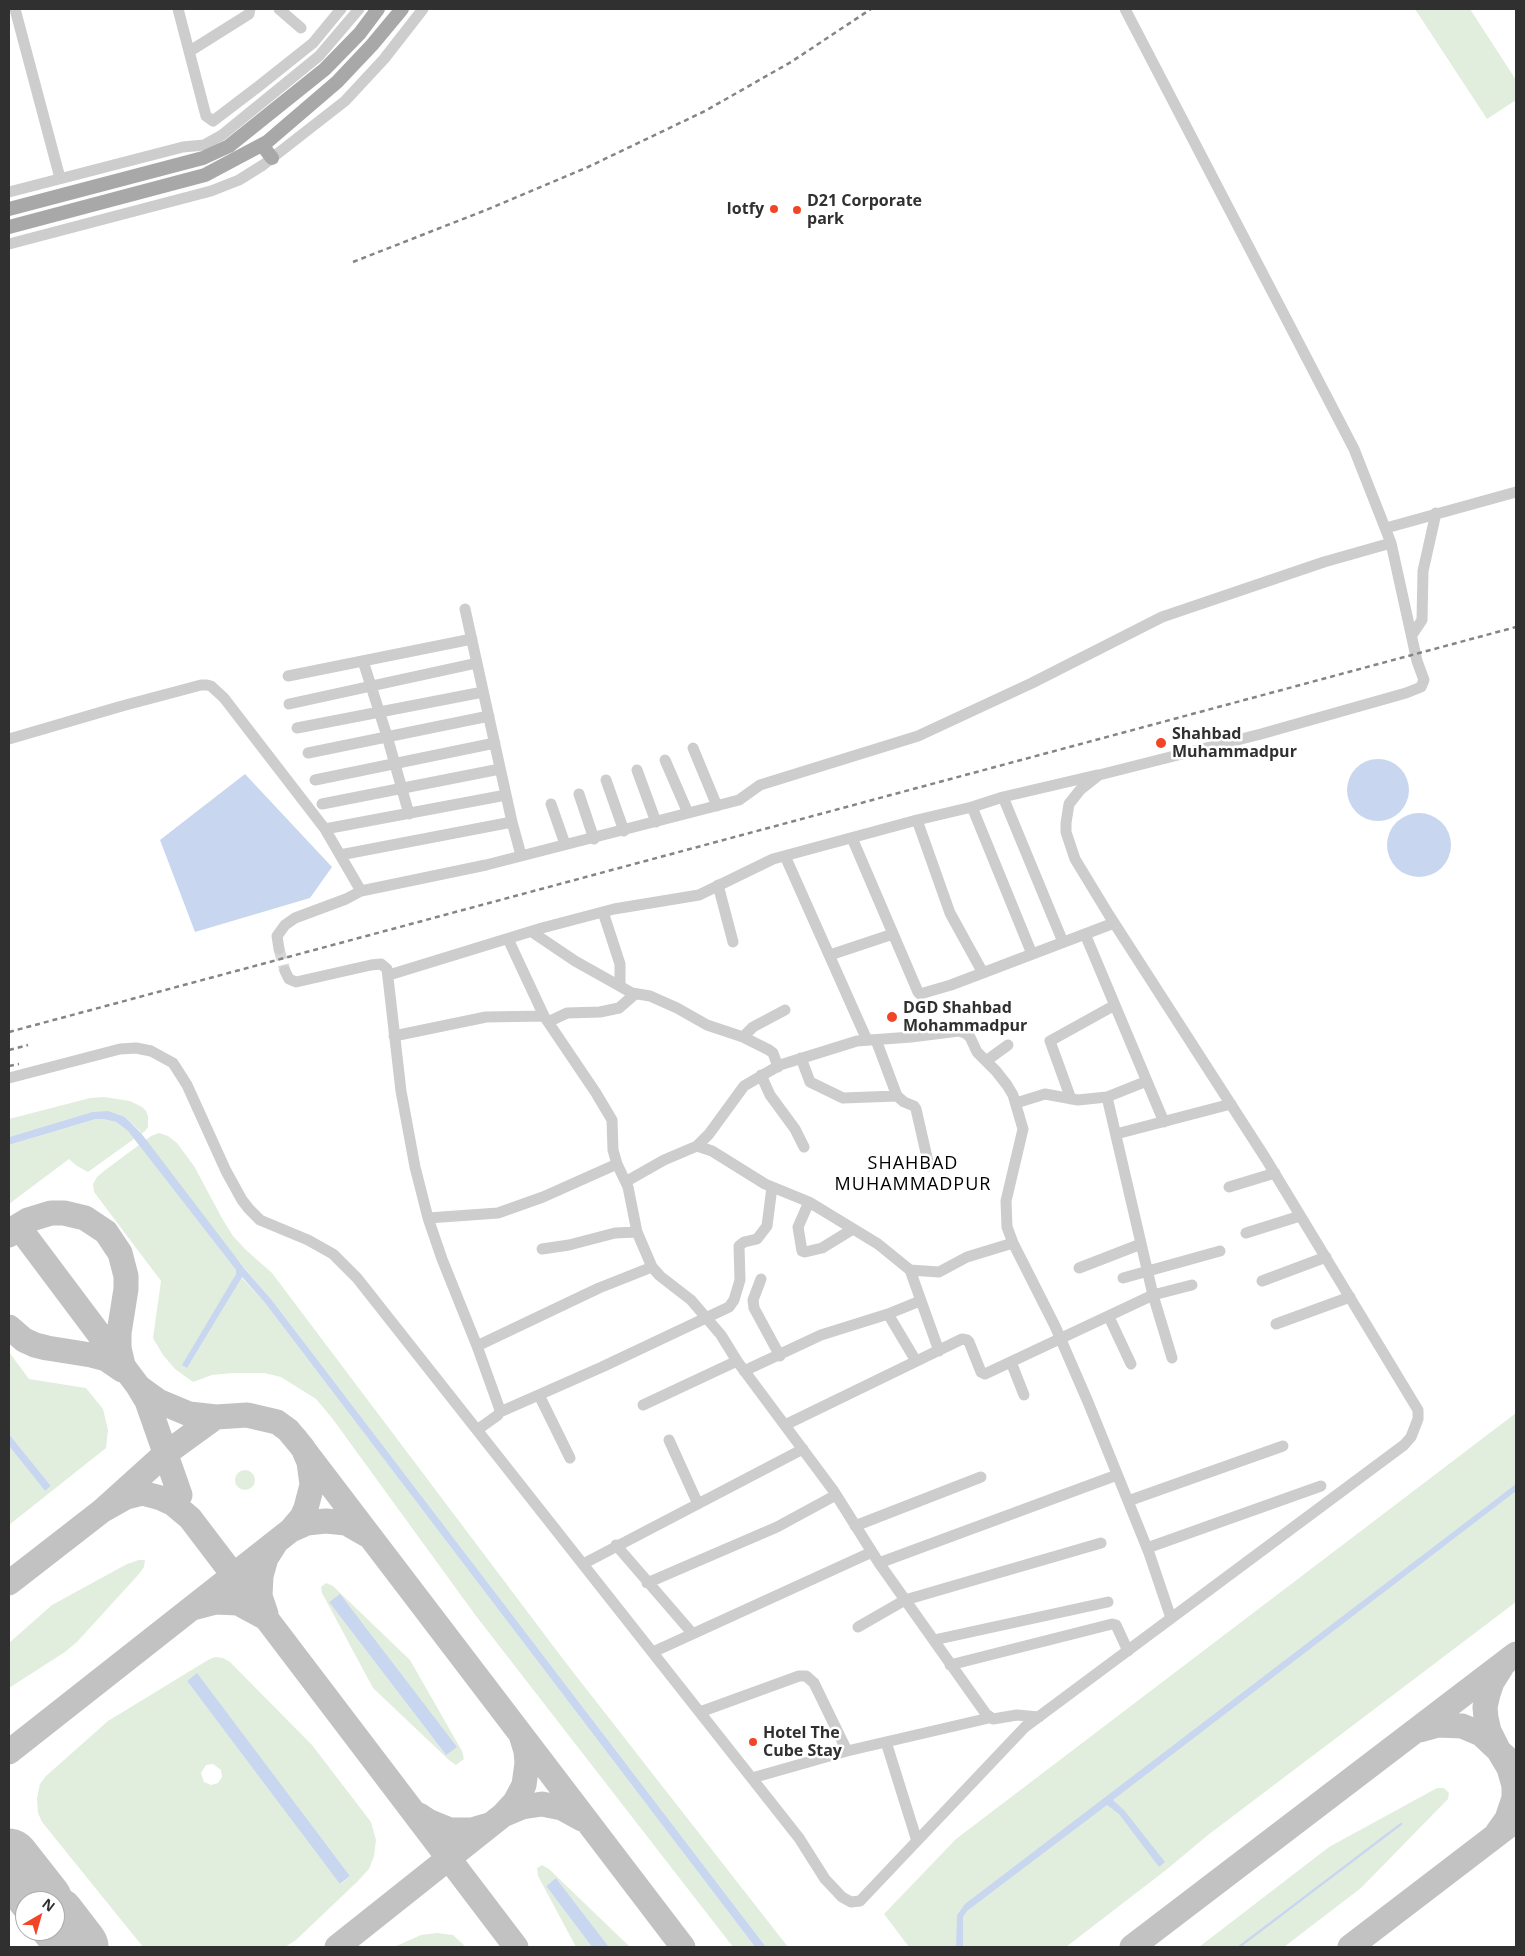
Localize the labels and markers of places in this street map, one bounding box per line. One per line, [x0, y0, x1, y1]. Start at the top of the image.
place label: D21 Corporate park [807, 191, 922, 229]
place label: Iotfy [727, 199, 764, 219]
marker: Iotfy [768, 203, 780, 215]
marker: D21 Corporate park [791, 204, 803, 216]
place label: Shahbad Muhammadpur [1172, 724, 1297, 762]
marker: Shahbad Muhammadpur [1154, 736, 1168, 750]
place label: DGD Shahbad Mohammadpur [903, 998, 1027, 1036]
marker: DGD Shahbad Mohammadpur [885, 1010, 899, 1024]
place label: Hotel The Cube Stay [763, 1723, 842, 1761]
marker: Hotel The Cube Stay [747, 1736, 759, 1748]

